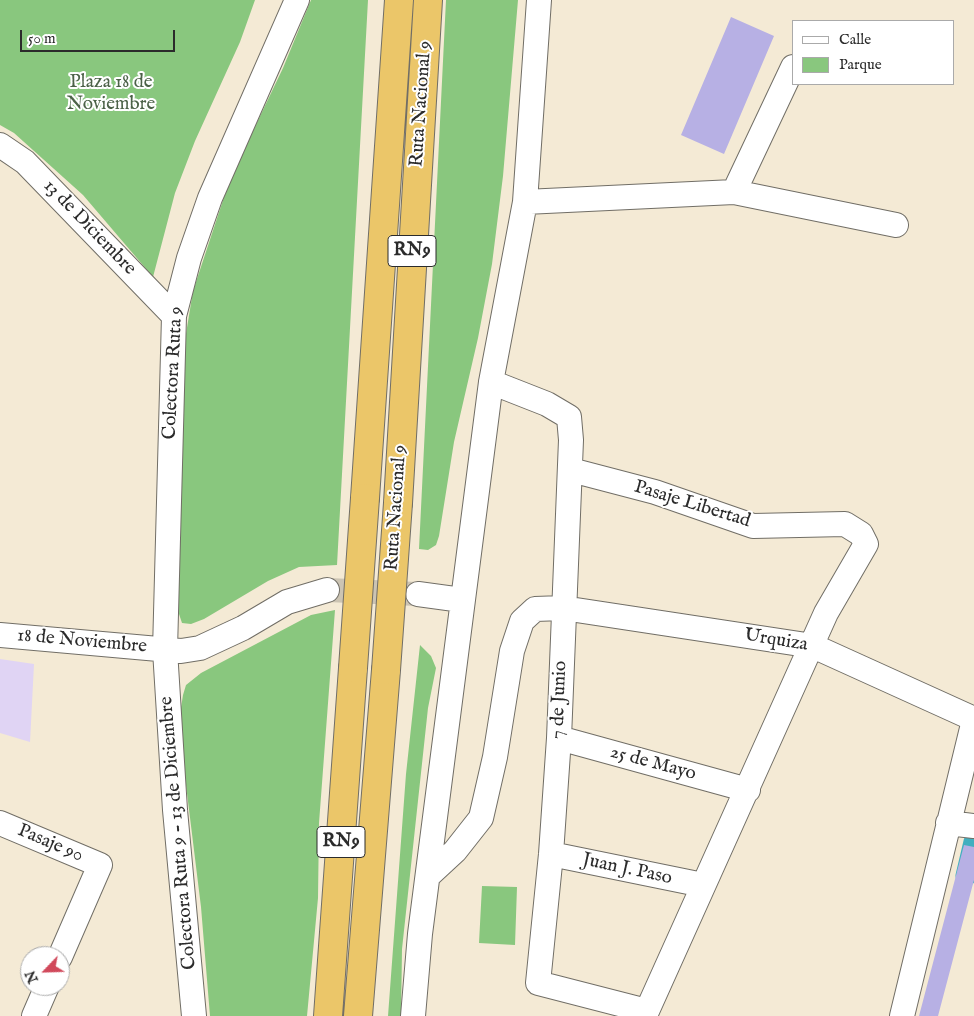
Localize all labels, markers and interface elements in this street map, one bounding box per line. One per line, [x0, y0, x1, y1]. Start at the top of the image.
scale bar [22, 20, 178, 52]
legend [792, 20, 954, 85]
text: 50 m [28, 29, 56, 48]
text: Calle [839, 30, 871, 49]
street label: Ruta Nacional 9 [406, 40, 438, 168]
text: Parque [839, 55, 882, 74]
park label: Plaza 18 de Noviembre [67, 72, 155, 116]
street label: 13 de Diciembre [38, 176, 140, 280]
road number: RN9 [388, 236, 436, 266]
street label: Colectora Ruta 9 [159, 306, 189, 440]
street label: Ruta Nacional 9 [381, 444, 413, 572]
street label: Pasaje Libertad [631, 476, 753, 534]
street label: 18 de Noviembre [16, 625, 148, 659]
street label: Urquiza [743, 625, 809, 657]
street label: 7 de Junio [547, 660, 573, 740]
street label: Colectora Ruta 9 - 13 de Diciembre [156, 695, 202, 971]
street label: 25 de Mayo [608, 742, 698, 786]
street label: Pasaje 90 [14, 820, 86, 868]
road number: RN9 [317, 826, 365, 858]
street label: Juan J. Paso [580, 849, 674, 891]
north arrow [20, 946, 70, 996]
text: N [22, 967, 43, 986]

